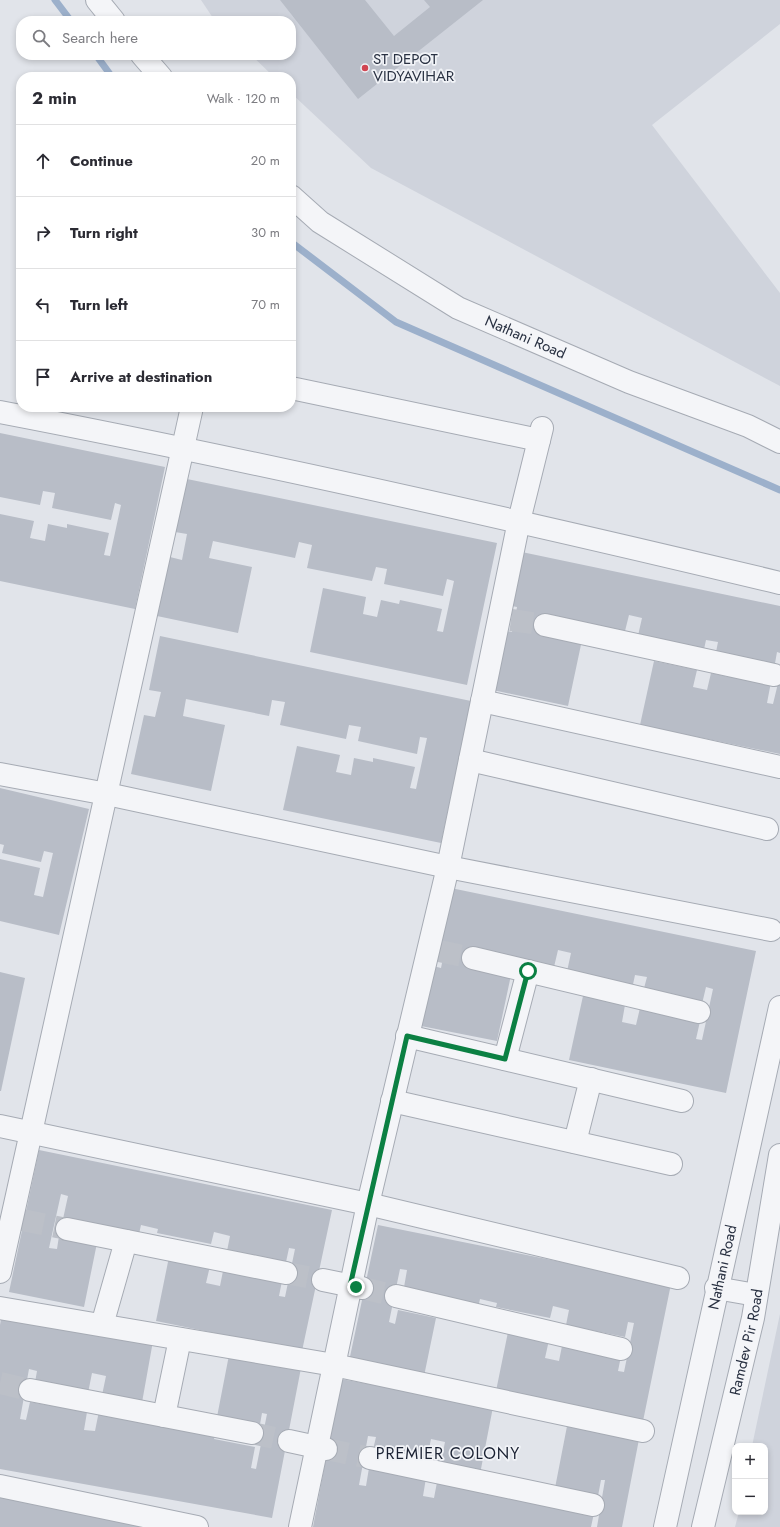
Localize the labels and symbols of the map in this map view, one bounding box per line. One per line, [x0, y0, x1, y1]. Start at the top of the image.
place label: ST DEPOT VIDYAVIHAR [373, 48, 455, 87]
marker: ST DEPOT VIDYAVIHAR [360, 63, 370, 73]
street label: Nathani Road [481, 310, 569, 364]
route start [519, 962, 537, 980]
street label: Nathani Road [702, 1223, 742, 1312]
route end [347, 1278, 365, 1296]
street label: Ramdev Pir Road [724, 1287, 769, 1398]
district label: PREMIER COLONY [376, 1442, 520, 1465]

